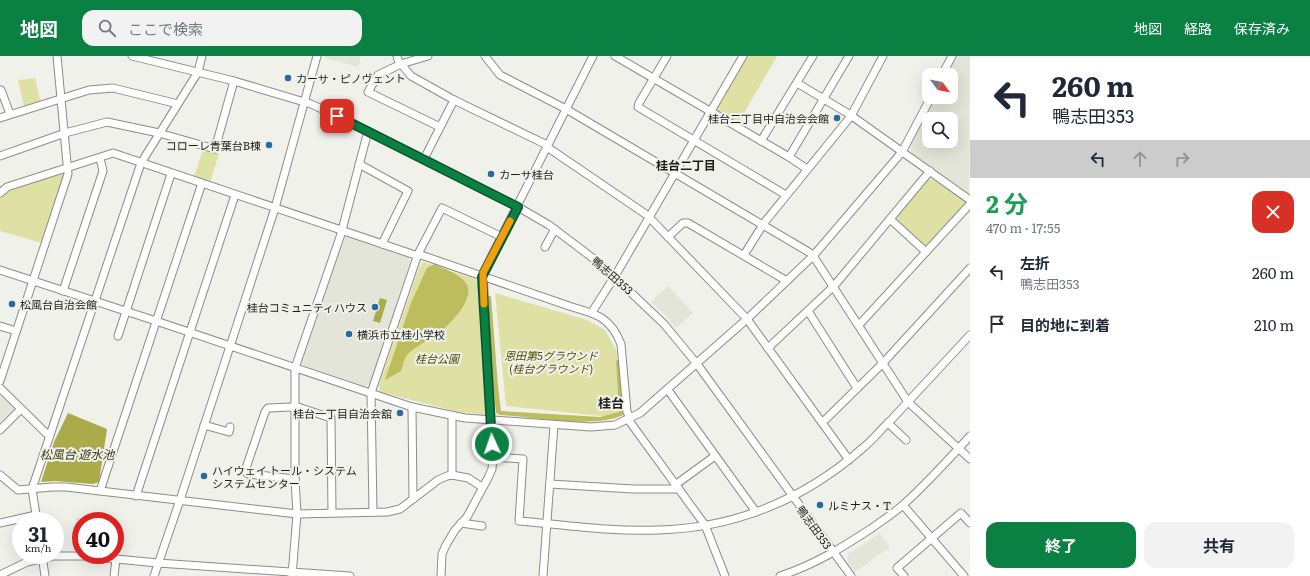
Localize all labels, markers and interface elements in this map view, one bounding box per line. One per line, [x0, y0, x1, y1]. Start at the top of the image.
search box [82, 10, 362, 46]
text: 地図 [20, 14, 58, 42]
icon: search [96, 17, 118, 39]
text: ここで検索 [128, 17, 203, 40]
text: 地図 [1134, 18, 1162, 38]
text: 経路 [1184, 18, 1212, 38]
text: 保存済み [1234, 18, 1290, 38]
text: 260 m [1052, 64, 1134, 106]
north arrow [922, 68, 958, 104]
map controls [922, 68, 958, 148]
place label: カーサ・ピノヴェント [296, 70, 406, 86]
icon: left [986, 72, 1038, 124]
marker: カーサ・ピノヴェント [283, 73, 293, 83]
pin [320, 99, 354, 133]
text: 鴨志田353 [1052, 102, 1135, 129]
icon: arrive [326, 105, 348, 127]
place label: 桂台二丁目中自治会会館 [708, 110, 829, 126]
button: search [922, 112, 958, 148]
marker: 桂台二丁目中自治会会館 [832, 113, 842, 123]
place label: コローレ青葉台B棟 [166, 137, 261, 153]
marker: コローレ青葉台B棟 [264, 140, 274, 150]
icon: left [1087, 148, 1109, 170]
icon: ahead [1129, 148, 1151, 170]
icon: right [1171, 148, 1193, 170]
district label: 桂台二丁目 [656, 156, 716, 174]
place label: カーサ桂台 [499, 166, 554, 182]
marker: カーサ桂台 [486, 169, 496, 179]
text: 2 分 [986, 185, 1028, 220]
button: close [1252, 191, 1294, 233]
text: 470 m · 17:55 [986, 218, 1060, 237]
text: 左折 [1020, 251, 1050, 274]
street label: 鴨志田353 [589, 252, 637, 298]
icon: left [986, 261, 1008, 283]
text: 260 m [1252, 261, 1294, 284]
text: 鴨志田353 [1020, 274, 1080, 293]
place label: 松風台自治会館 [20, 296, 97, 312]
marker: 松風台自治会館 [7, 299, 17, 309]
place label: 桂台コミュニティハウス [247, 299, 367, 315]
marker: 桂台コミュニティハウス [370, 302, 380, 312]
icon: arrive [986, 313, 1008, 335]
text: 目的地に到着 [1020, 313, 1110, 336]
text: 210 m [1254, 313, 1294, 336]
place label: 横浜市立桂小学校 [357, 326, 445, 342]
marker: 横浜市立桂小学校 [344, 329, 354, 339]
park label: 恩田第5グラウンド (桂台グラウンド) [504, 347, 599, 376]
park label: 桂台公園 [415, 350, 461, 366]
district label: 桂台 [598, 393, 624, 412]
place label: 桂台一丁目自治会舘 [293, 405, 392, 421]
marker: 桂台一丁目自治会舘 [395, 408, 405, 418]
position arrow [471, 423, 513, 465]
water label: 松風台 遊水池 [40, 445, 115, 463]
place label: ハイウェイ トール・システム システムセンター [212, 462, 357, 491]
marker: ハイウェイ トール・システム システムセンター [199, 471, 209, 481]
place label: ルミナス・T [828, 497, 891, 513]
marker: ルミナス・T [815, 500, 825, 510]
street label: 鴨志田353 [794, 502, 836, 552]
speed limit sign: 40 [72, 512, 124, 564]
text: 31 [28, 518, 48, 548]
button: 終了 [986, 522, 1136, 568]
button: 共有 [1144, 522, 1294, 568]
text: km/h [25, 540, 51, 555]

